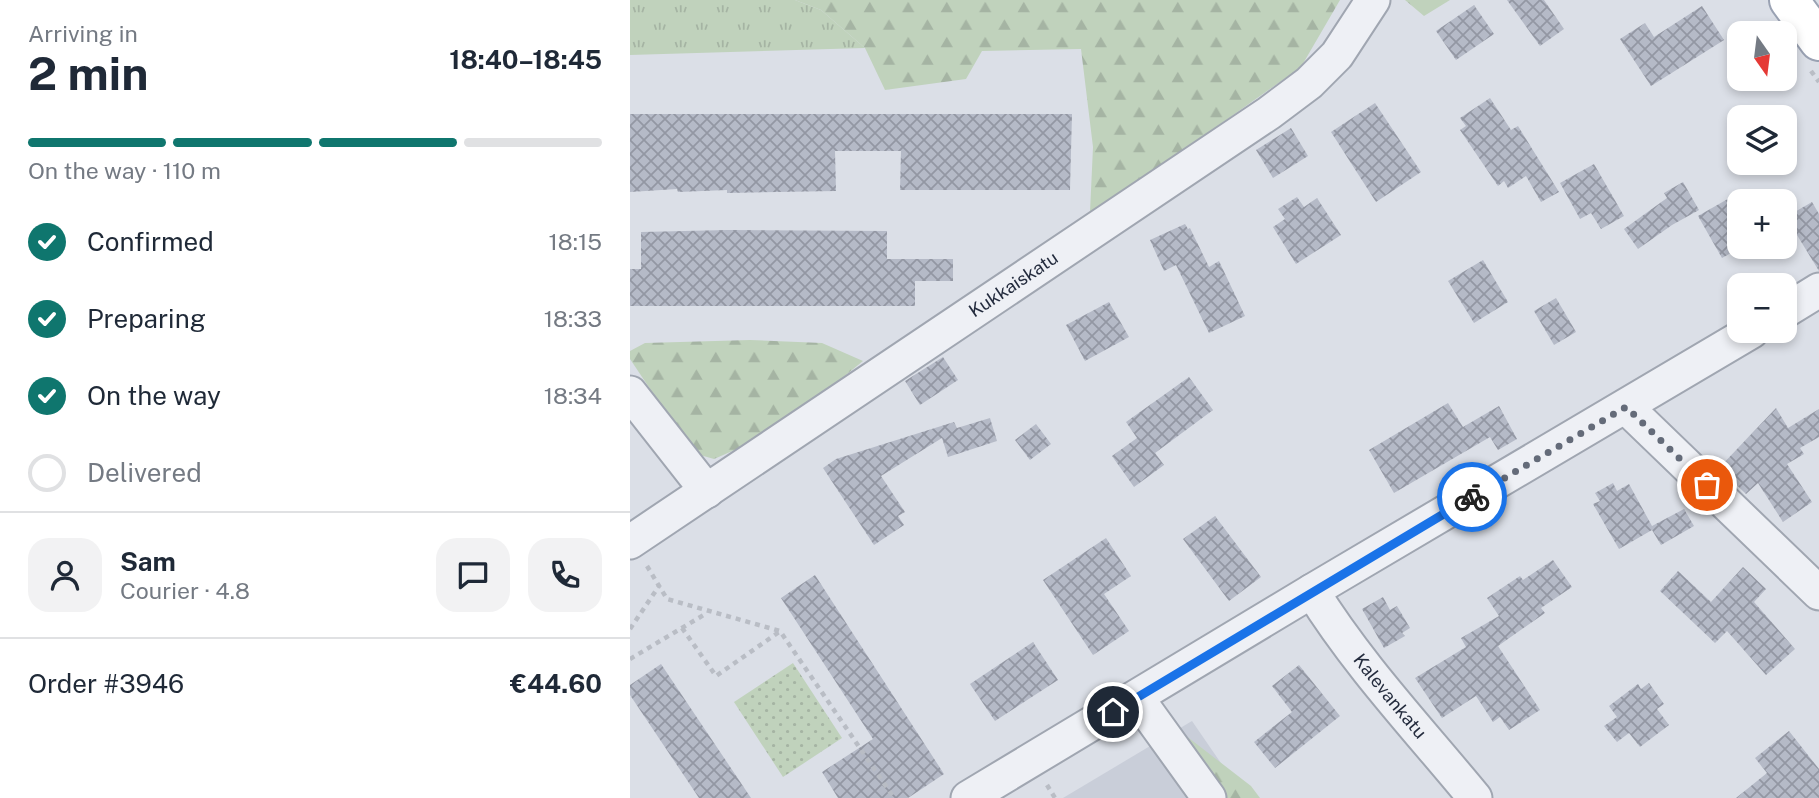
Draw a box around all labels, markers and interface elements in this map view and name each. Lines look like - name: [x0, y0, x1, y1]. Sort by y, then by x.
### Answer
- text: Arriving in: [28, 20, 138, 47]
- north arrow: [1727, 21, 1797, 91]
- map controls: [1727, 21, 1797, 343]
- text: 18:40–18:45: [449, 44, 602, 75]
- text: 2 min: [28, 46, 148, 100]
- button: layers: [1727, 105, 1797, 175]
- text: On the way · 110 m: [28, 157, 221, 184]
- button: +: [1727, 189, 1797, 259]
- icon: check: [28, 223, 66, 261]
- text: Confirmed: [87, 226, 214, 257]
- text: 18:15: [548, 228, 602, 255]
- street label: Kukkaiskatu: [965, 247, 1062, 321]
- button: −: [1727, 273, 1797, 343]
- icon: check: [28, 300, 66, 338]
- text: Preparing: [87, 303, 206, 334]
- text: 18:33: [544, 305, 602, 332]
- icon: check: [28, 377, 66, 415]
- text: On the way: [87, 380, 221, 411]
- text: 18:34: [544, 382, 602, 409]
- pin: [1677, 455, 1737, 515]
- text: Delivered: [87, 457, 202, 488]
- courier: [1437, 462, 1507, 532]
- icon: bag: [1688, 466, 1726, 504]
- icon: bike: [1453, 478, 1491, 516]
- button: person: [28, 538, 102, 612]
- button: chat: [436, 538, 510, 612]
- button: phone: [528, 538, 602, 612]
- text: Sam: [120, 546, 176, 577]
- text: Courier · 4.8: [120, 577, 250, 604]
- street label: Kalevankatu: [1349, 649, 1431, 742]
- text: Order #3946: [28, 668, 184, 699]
- text: €44.60: [510, 668, 602, 699]
- pin: [1083, 682, 1143, 742]
- icon: home: [1094, 693, 1132, 731]

